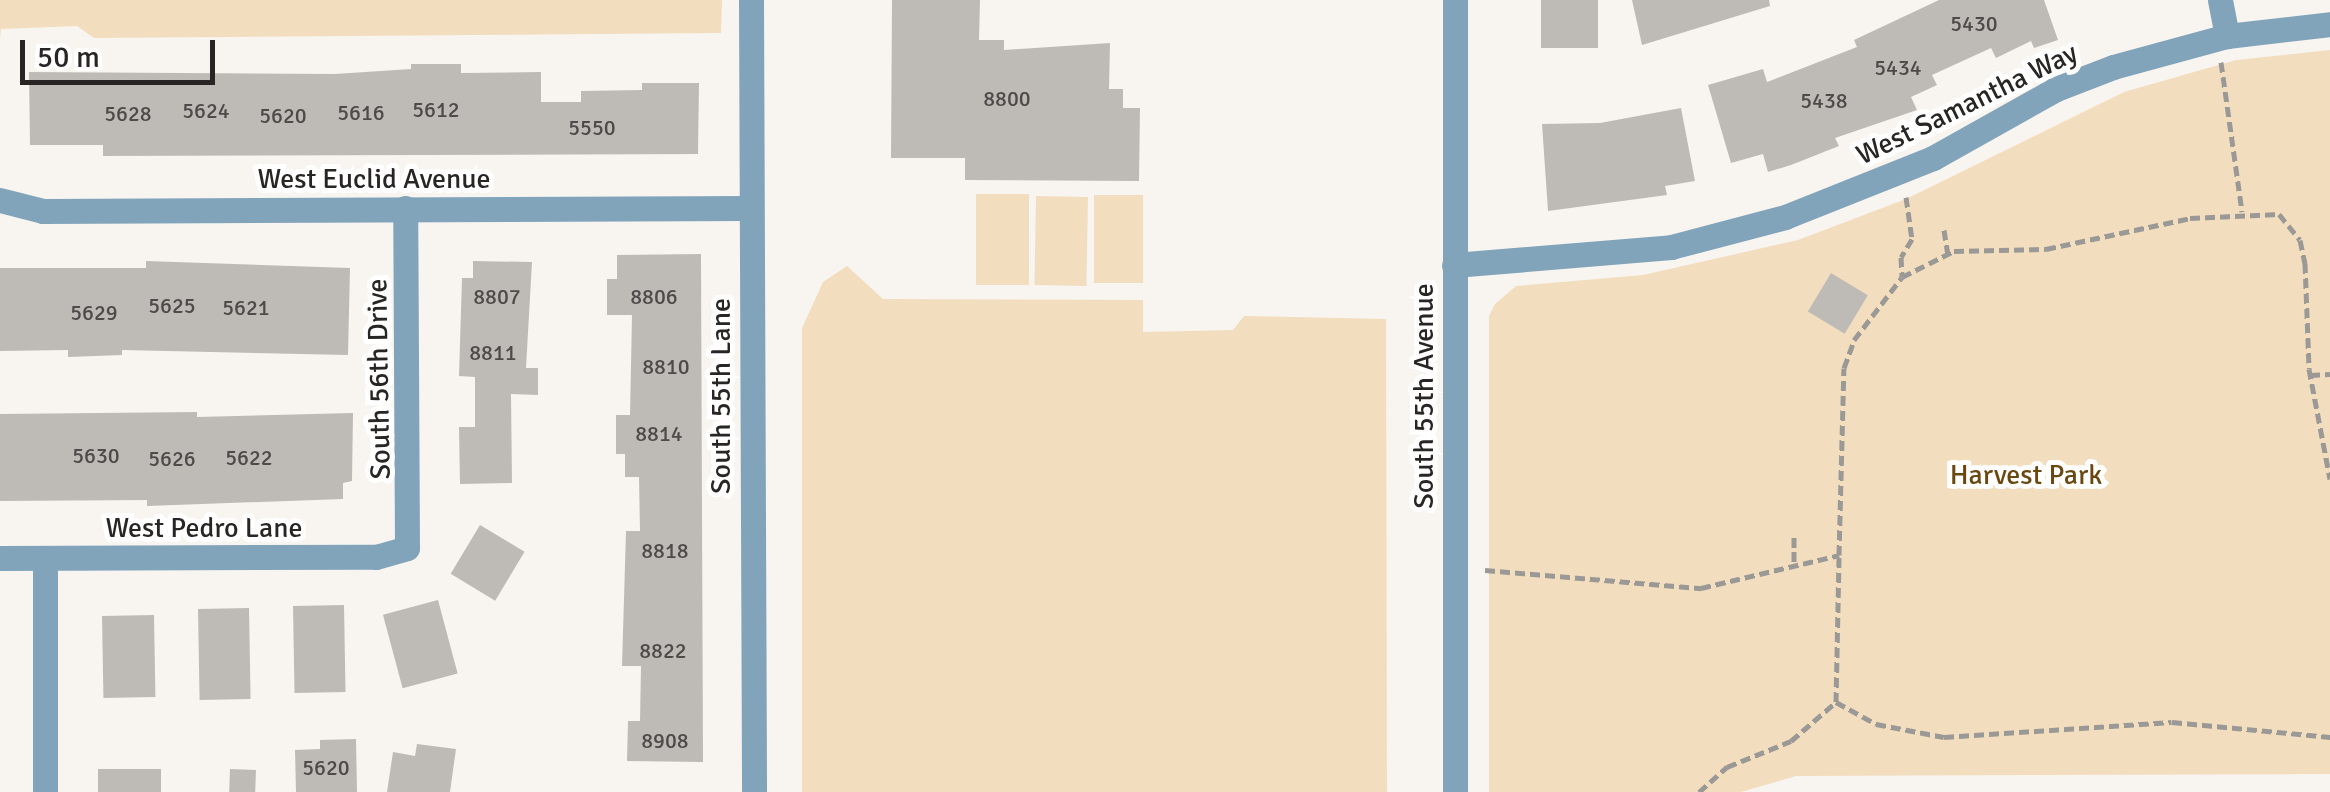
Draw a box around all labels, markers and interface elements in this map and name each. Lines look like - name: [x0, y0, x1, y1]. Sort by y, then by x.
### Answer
- house number: 5430: [1950, 11, 1998, 37]
- scale bar: [25, 20, 220, 82]
- street label: West Samantha Way: [1851, 36, 2083, 172]
- text: 50 m: [37, 39, 100, 76]
- house number: 5434: [1874, 55, 1922, 81]
- house number: 8800: [983, 86, 1031, 112]
- house number: 5438: [1800, 88, 1848, 114]
- house number: 5612: [412, 97, 460, 123]
- house number: 5624: [182, 98, 230, 124]
- house number: 5616: [337, 100, 385, 126]
- house number: 5628: [104, 101, 152, 127]
- house number: 5620: [259, 103, 307, 129]
- house number: 5550: [568, 115, 616, 141]
- street label: West Euclid Avenue: [257, 162, 491, 196]
- street label: South 56th Drive: [360, 278, 398, 480]
- street label: South 55th Avenue: [1407, 283, 1441, 509]
- house number: 8807: [473, 284, 521, 310]
- house number: 8806: [630, 284, 678, 310]
- house number: 5625: [148, 293, 196, 319]
- house number: 5621: [222, 295, 270, 321]
- street label: South 55th Lane: [704, 298, 738, 494]
- house number: 5629: [70, 300, 118, 326]
- house number: 8811: [469, 340, 517, 366]
- house number: 8810: [642, 354, 690, 380]
- house number: 8814: [635, 421, 683, 447]
- house number: 5630: [72, 443, 120, 469]
- house number: 5622: [225, 445, 273, 471]
- house number: 5626: [148, 446, 196, 472]
- park label: Harvest Park: [1950, 458, 2102, 492]
- street label: West Pedro Lane: [105, 511, 303, 545]
- house number: 8818: [641, 538, 689, 564]
- house number: 8822: [639, 638, 687, 664]
- house number: 8908: [641, 728, 689, 754]
- house number: 5620: [302, 755, 350, 781]

